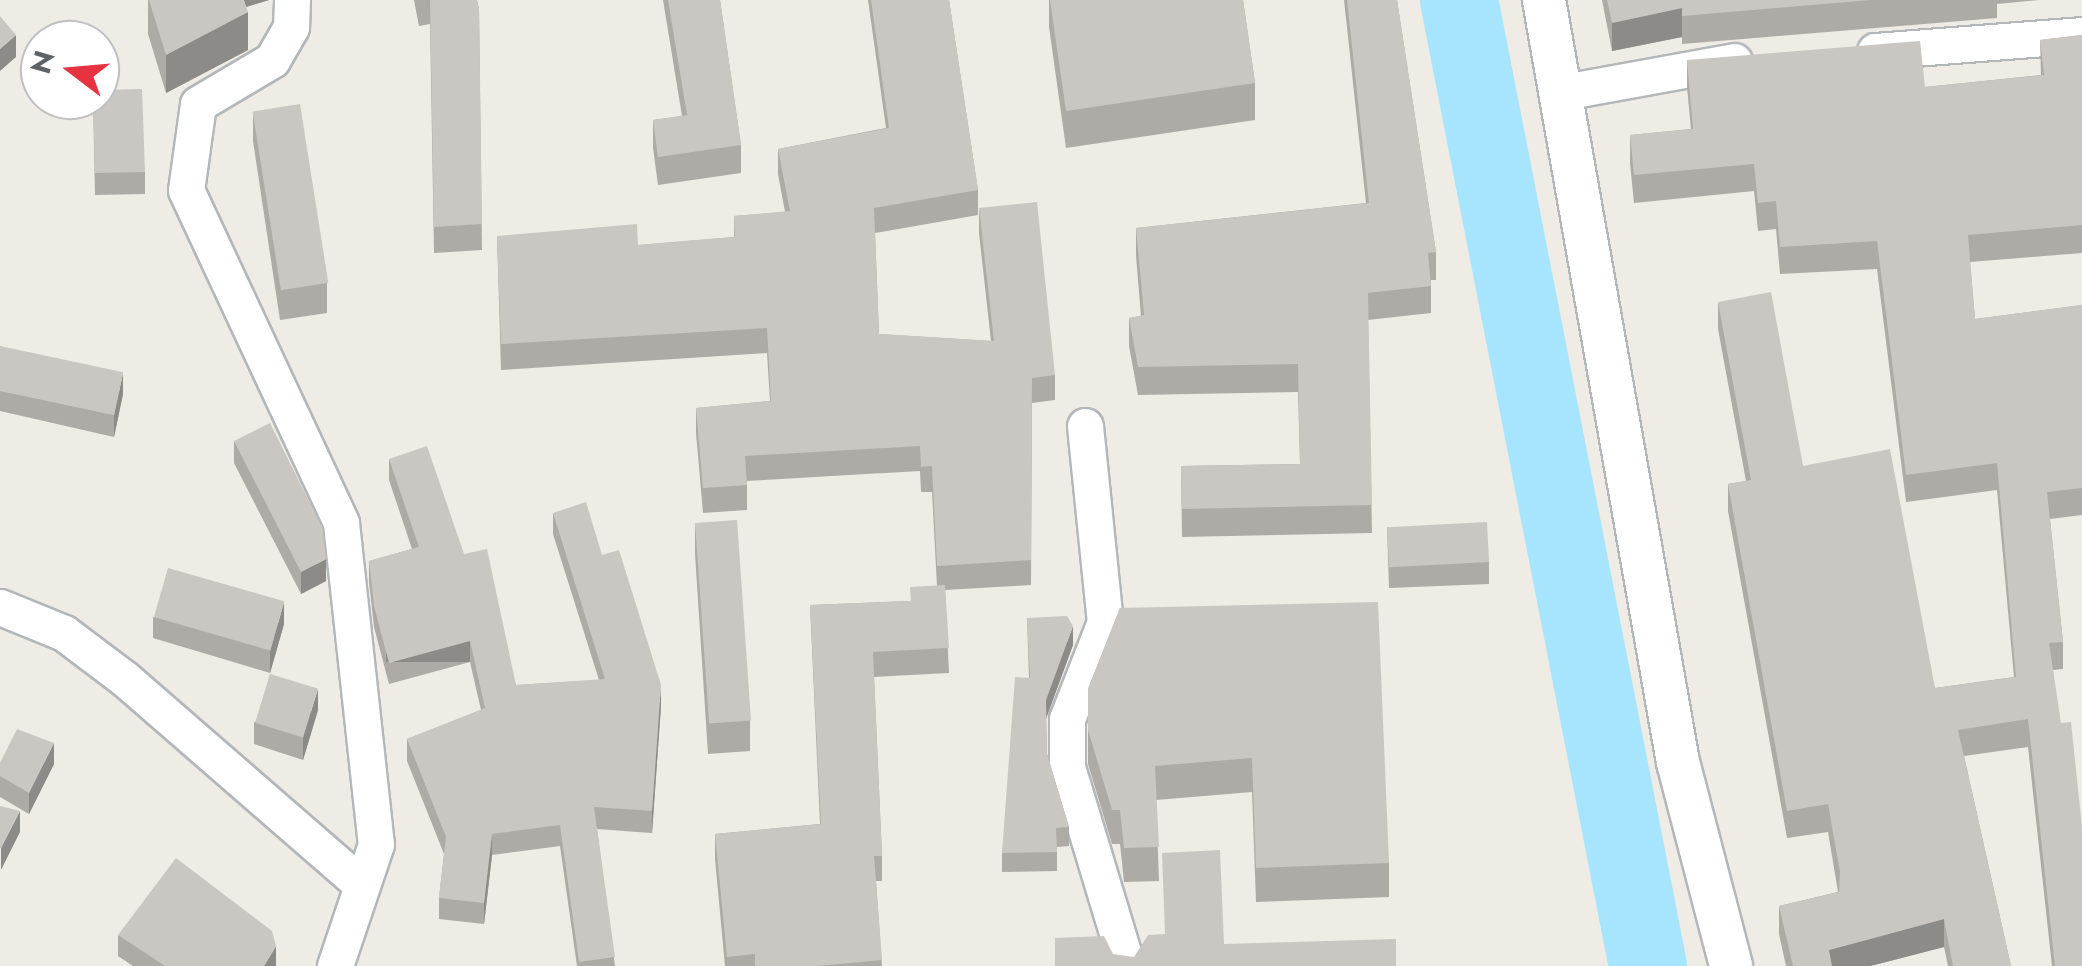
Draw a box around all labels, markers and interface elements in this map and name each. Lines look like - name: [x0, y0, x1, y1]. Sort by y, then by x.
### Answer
- north arrow: [20, 20, 120, 120]
- text: N: [20, 46, 65, 78]

